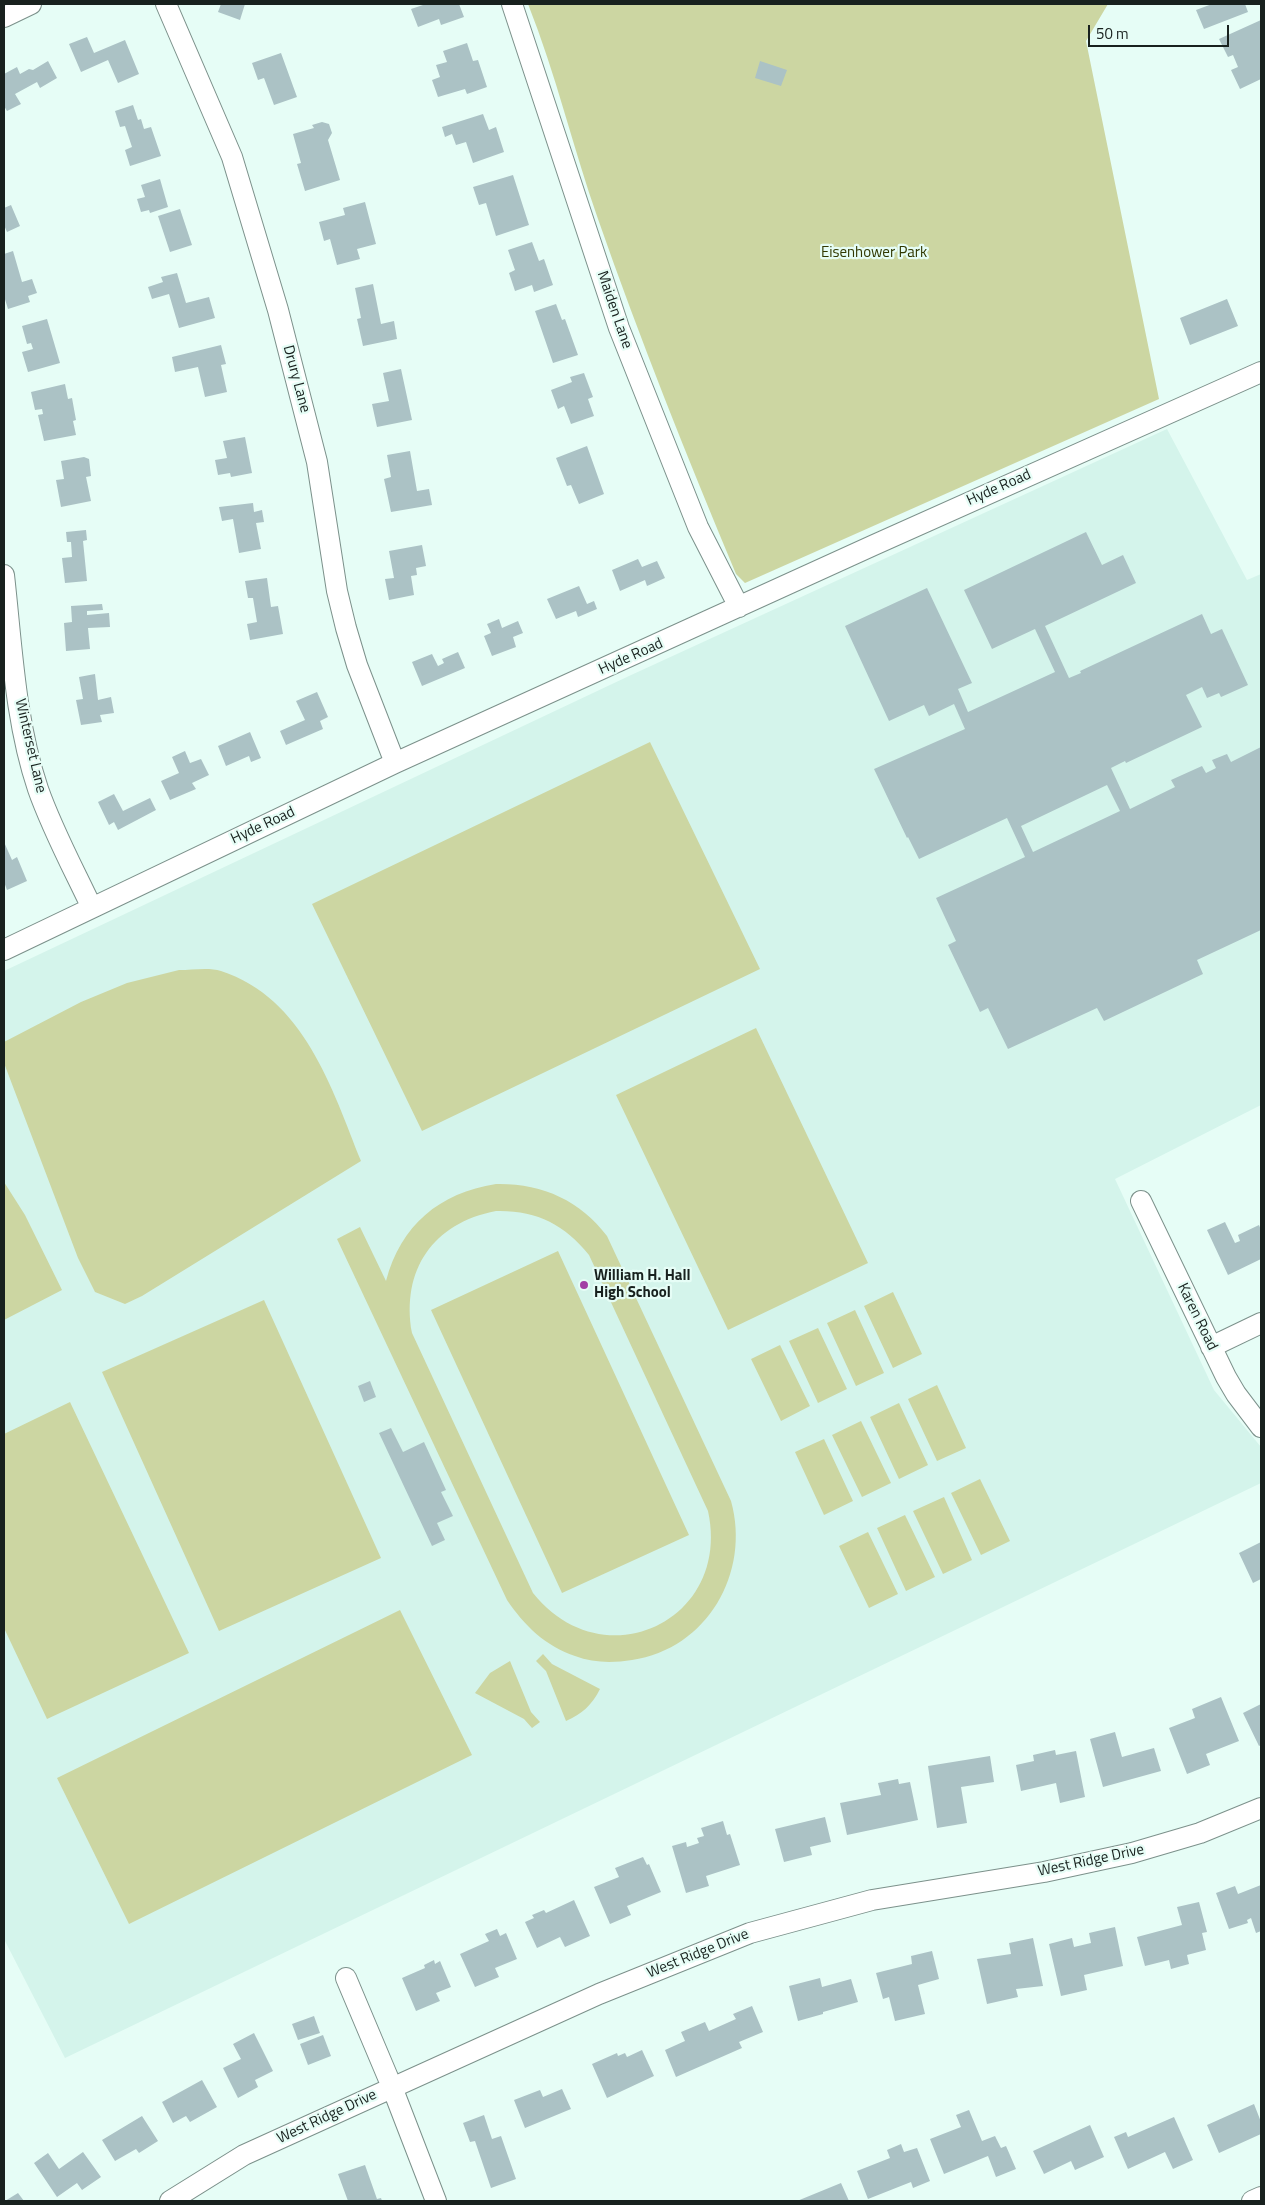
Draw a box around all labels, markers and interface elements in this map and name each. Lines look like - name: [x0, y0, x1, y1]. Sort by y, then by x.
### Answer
- scale bar: [1090, 15, 1231, 47]
- text: 50 m: [1096, 22, 1129, 45]
- park label: Eisenhower Park: [821, 244, 927, 262]
- street label: Maiden Lane: [592, 269, 636, 351]
- street label: Drury Lane: [278, 343, 314, 415]
- street label: Hyde Road: [964, 466, 1034, 510]
- street label: Hyde Road: [596, 635, 666, 679]
- street label: Winterset Lane: [10, 697, 50, 795]
- street label: Hyde Road: [228, 803, 298, 849]
- place label: William H. Hall High School: [594, 1267, 691, 1302]
- marker: William H. Hall High School: [578, 1279, 590, 1291]
- street label: Karen Road: [1173, 1280, 1221, 1354]
- street label: West Ridge Drive: [1036, 1841, 1146, 1881]
- street label: West Ridge Drive: [645, 1925, 751, 1983]
- street label: West Ridge Drive: [274, 2086, 380, 2148]

